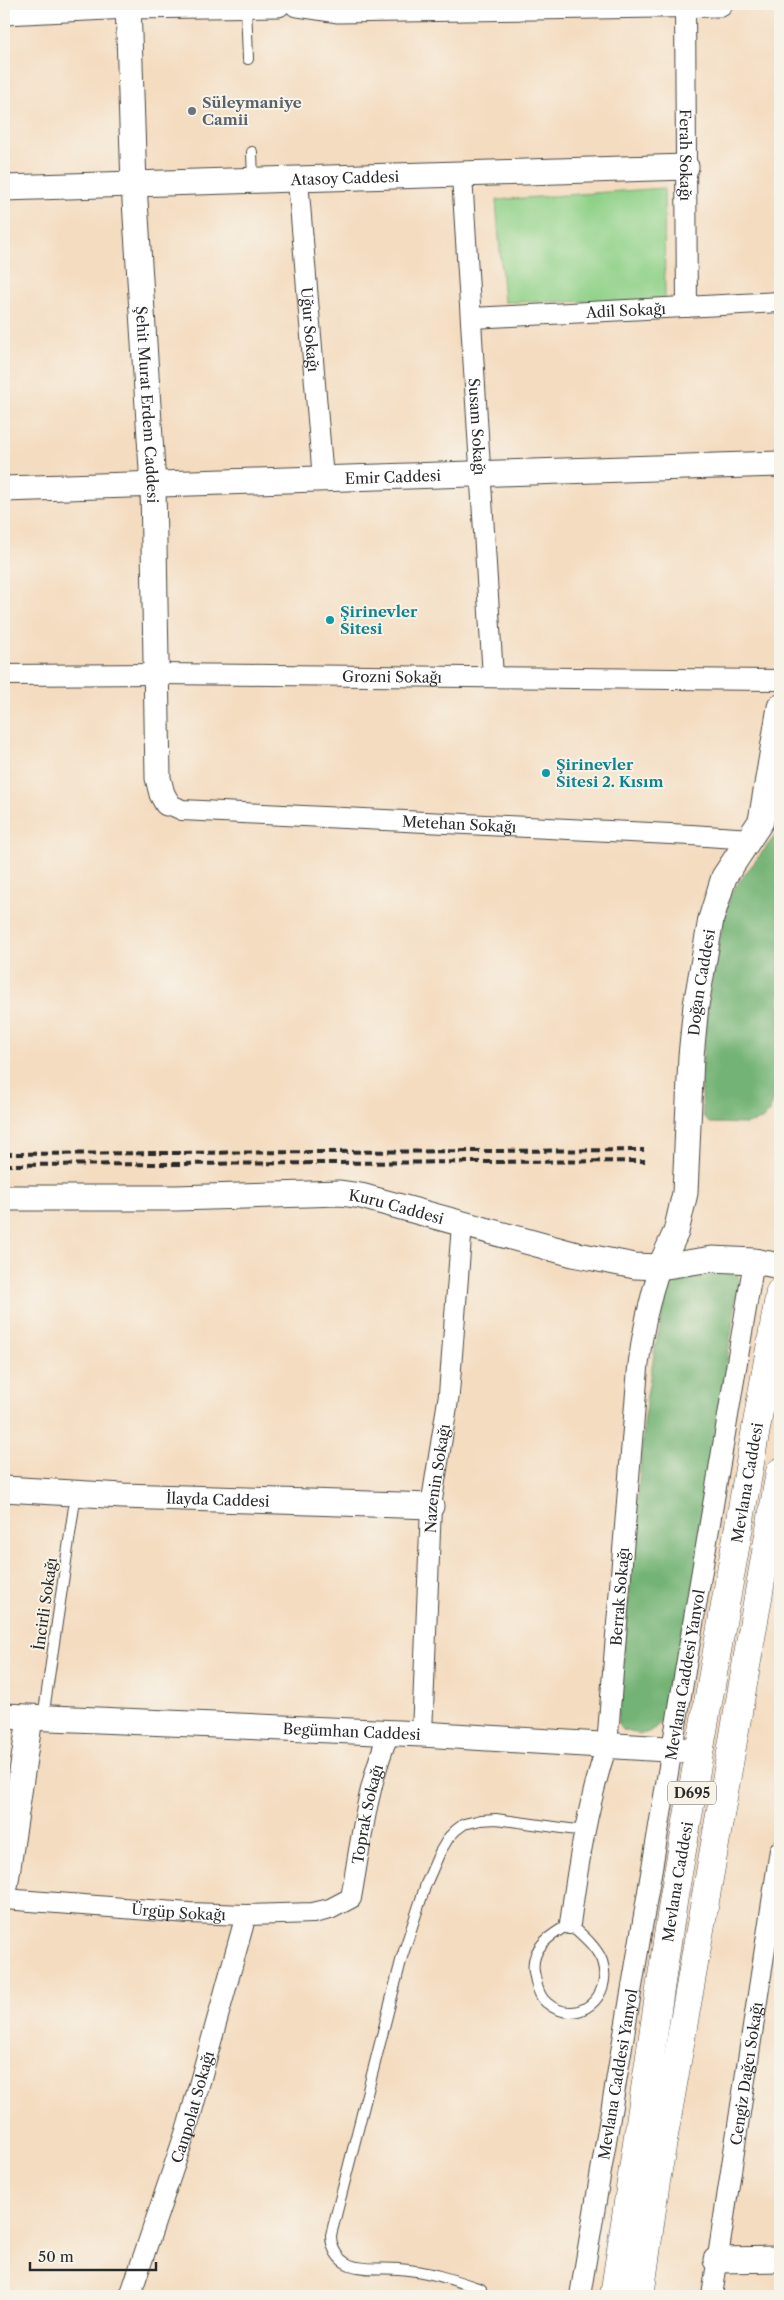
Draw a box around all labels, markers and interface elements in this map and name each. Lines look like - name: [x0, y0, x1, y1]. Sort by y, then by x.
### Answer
- place label: Süleymaniye Camii: [202, 93, 302, 129]
- marker: Süleymaniye Camii: [186, 105, 198, 117]
- street label: Ferah Sokağı: [676, 109, 696, 201]
- street label: Atasoy Caddesi: [289, 166, 400, 189]
- street label: Uğur Sokağı: [297, 286, 324, 373]
- street label: Adil Sokağı: [584, 298, 667, 322]
- street label: Şehit Murat Erdem Caddesi: [132, 305, 163, 504]
- street label: Susam Sokağı: [465, 377, 490, 476]
- street label: Emir Caddesi: [344, 465, 442, 488]
- place label: Şirinevler Sitesi: [340, 602, 418, 638]
- marker: Şirinevler Sitesi: [324, 614, 336, 626]
- street label: Grozni Sokağı: [342, 666, 442, 686]
- place label: Şirinevler Sitesi 2. Kısım: [556, 755, 663, 791]
- marker: Şirinevler Sitesi 2. Kısım: [540, 767, 552, 779]
- street label: Metehan Sokağı: [401, 811, 517, 836]
- street label: Doğan Caddesi: [684, 927, 719, 1037]
- street label: Kuru Caddesi: [348, 1185, 446, 1228]
- street label: Mevlana Caddesi: [727, 1421, 766, 1544]
- street label: Nazenin Sokağı: [420, 1422, 454, 1534]
- street label: İlayda Caddesi: [166, 1488, 270, 1510]
- street label: Berrak Sokağı: [606, 1546, 633, 1646]
- street label: İncirli Sokağı: [29, 1556, 61, 1652]
- street label: Mevlana Caddesi Yanyol: [661, 1587, 708, 1762]
- street label: Begümhan Caddesi: [282, 1719, 421, 1743]
- street label: Toprak Sokağı: [347, 1762, 387, 1866]
- road number: D695: [668, 1782, 716, 1805]
- street label: Mevlana Caddesi: [658, 1820, 696, 1943]
- street label: Ürgüp Sokağı: [131, 1899, 226, 1924]
- street label: Mevlana Caddesi Yanyol: [594, 1987, 641, 2161]
- street label: Cengiz Dağcı Sokağı: [726, 2000, 766, 2147]
- street label: Canpolat Sokağı: [166, 2048, 218, 2165]
- scale bar: [30, 2240, 156, 2272]
- text: 50 m: [38, 2247, 74, 2266]

